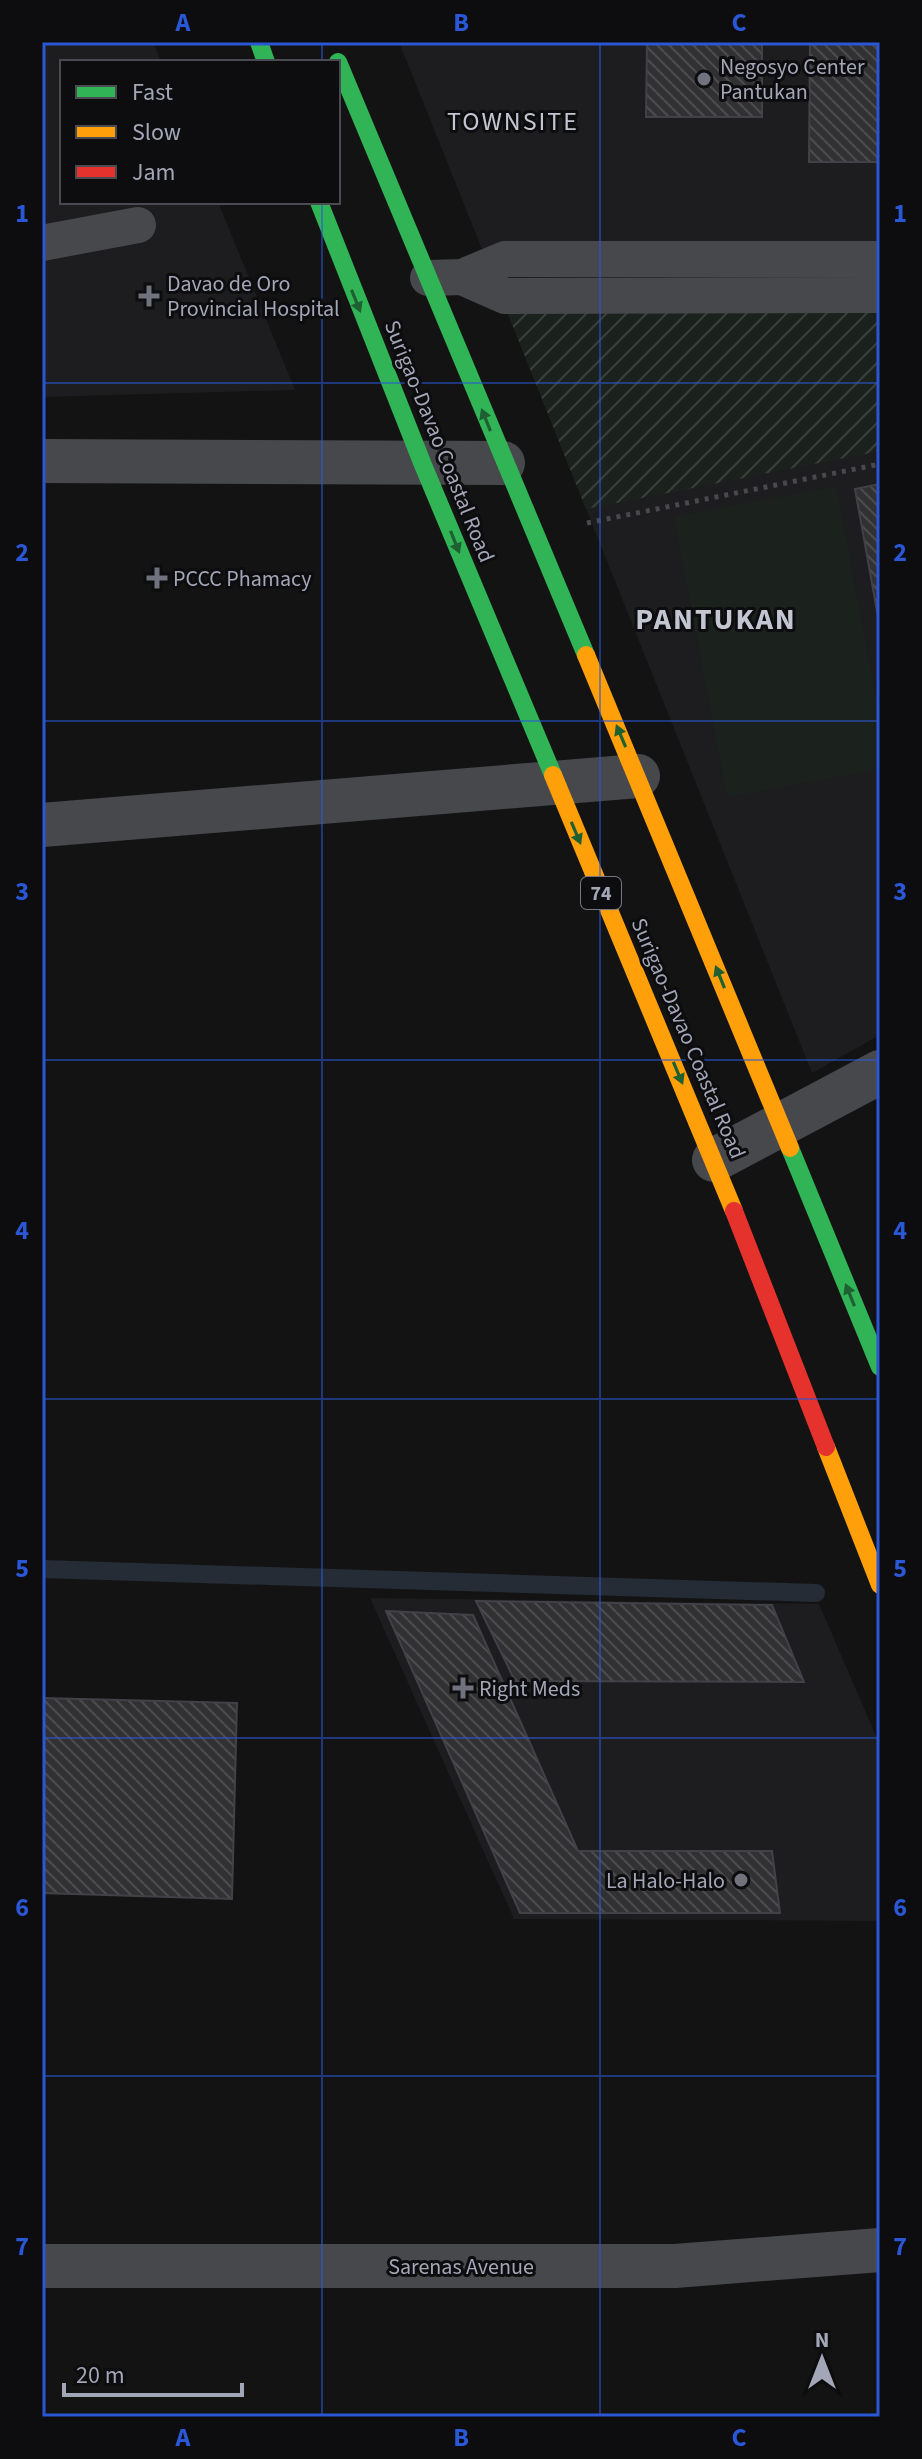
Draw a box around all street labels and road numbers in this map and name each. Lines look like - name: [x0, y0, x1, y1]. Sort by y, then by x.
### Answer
- street label: Surigao-Davao Coastal Road: [376, 315, 502, 567]
- road number: 74: [581, 877, 621, 909]
- street label: Surigao-Davao Coastal Road: [623, 913, 753, 1164]
- street label: Sarenas Avenue: [388, 2251, 534, 2283]

